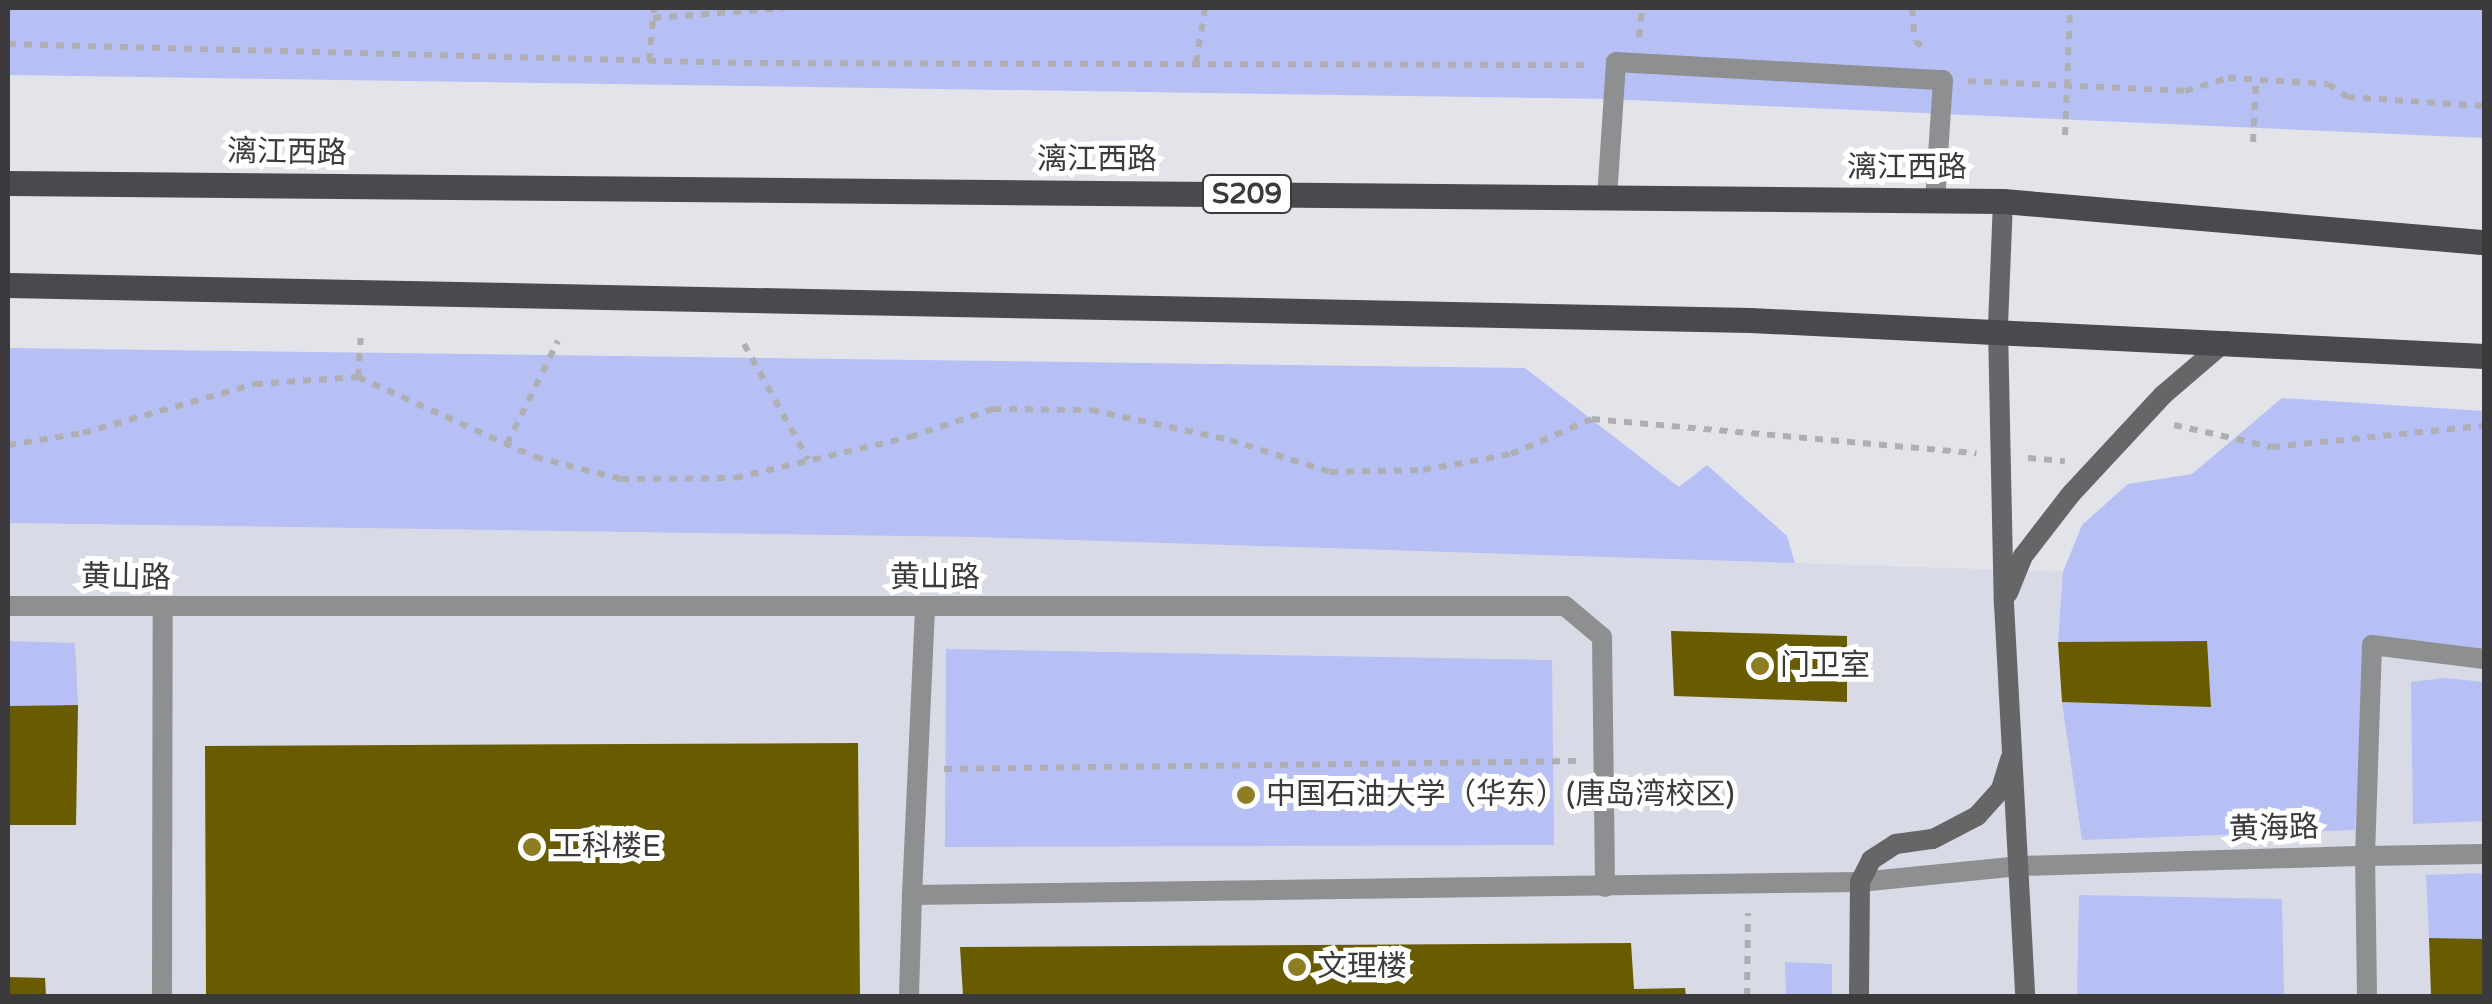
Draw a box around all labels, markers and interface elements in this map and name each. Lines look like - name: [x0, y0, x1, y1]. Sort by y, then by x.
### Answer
- street label: 漓江西路: [227, 134, 347, 172]
- street label: 漓江西路: [1037, 142, 1157, 178]
- street label: 漓江西路: [1847, 150, 1967, 186]
- road number: S209: [1202, 171, 1292, 217]
- street label: 黄山路: [81, 559, 171, 597]
- street label: 黄山路: [890, 560, 980, 596]
- place label: 门卫室: [1780, 648, 1870, 684]
- marker: 门卫室: [1749, 655, 1771, 677]
- place label: 中国石油大学（华东）(唐岛湾校区): [1266, 777, 1735, 813]
- marker: 中国石油大学（华东）(唐岛湾校区): [1235, 784, 1257, 806]
- street label: 黄海路: [2228, 809, 2320, 849]
- place label: 工科楼E: [552, 829, 661, 865]
- marker: 工科楼E: [521, 836, 543, 858]
- place label: 文理楼: [1317, 949, 1407, 985]
- marker: 文理楼: [1286, 956, 1308, 978]

